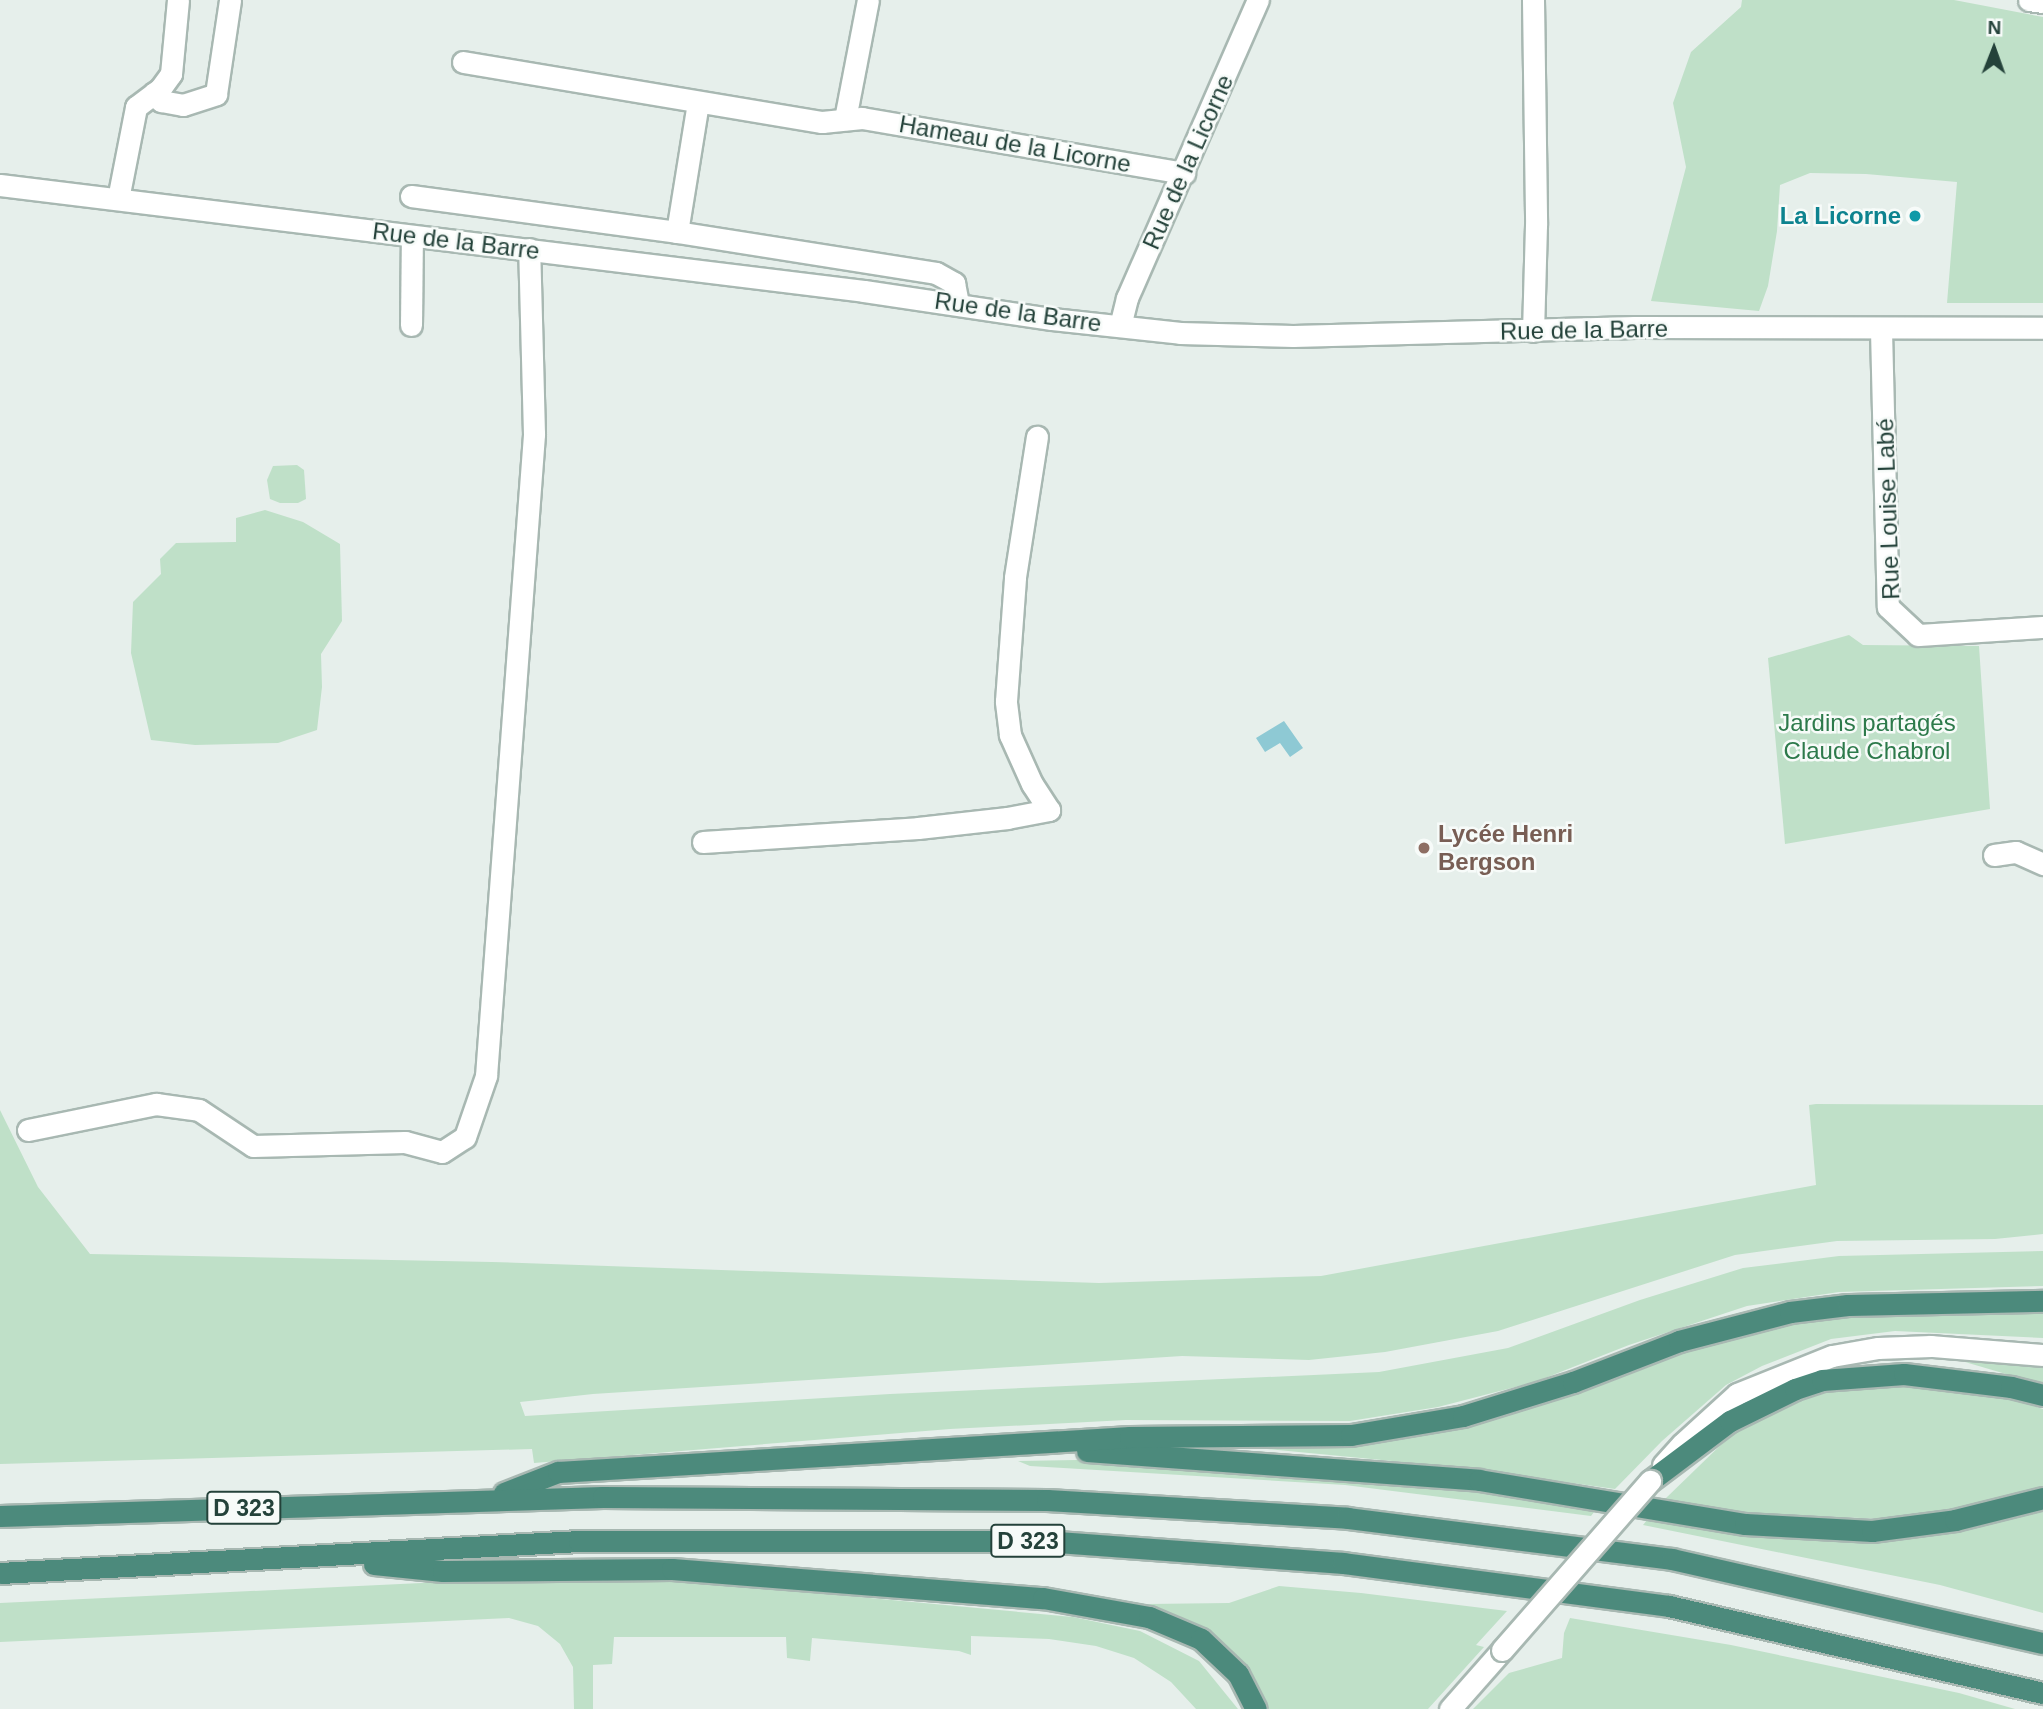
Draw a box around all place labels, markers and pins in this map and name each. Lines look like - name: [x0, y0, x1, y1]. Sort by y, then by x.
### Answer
- place label: La Licorne: [1780, 202, 1901, 230]
- marker: La Licorne: [1907, 208, 1923, 224]
- place label: Lycée Henri Bergson: [1438, 820, 1573, 876]
- marker: Lycée Henri Bergson: [1416, 840, 1432, 856]

